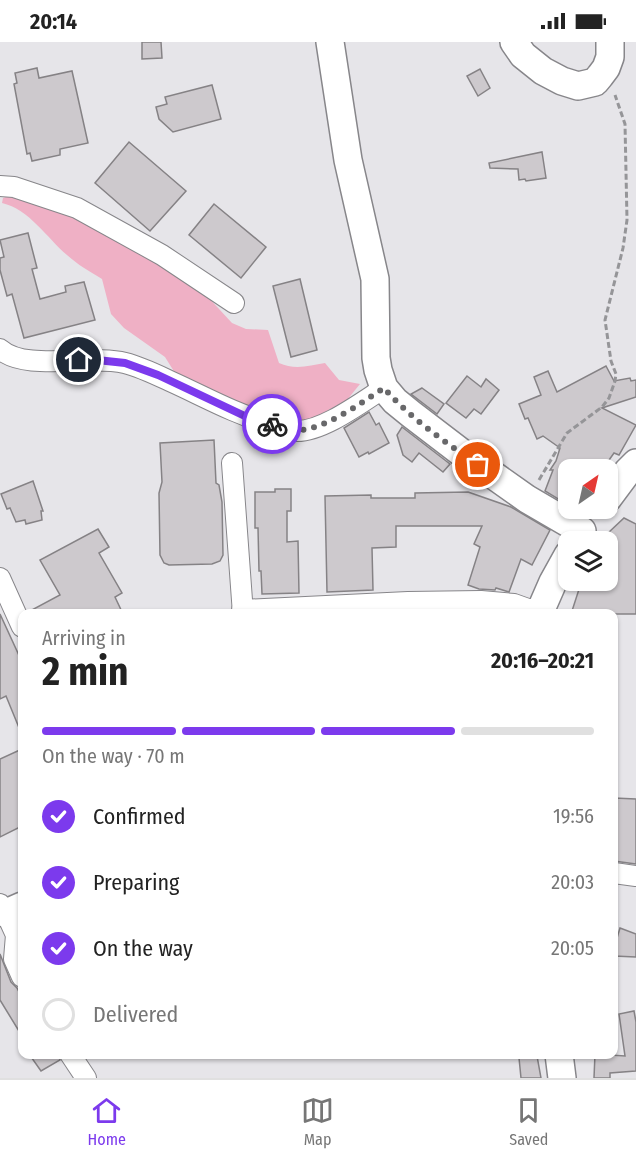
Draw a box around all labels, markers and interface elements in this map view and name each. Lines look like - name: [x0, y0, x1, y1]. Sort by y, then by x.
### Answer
- text: 20:14: [30, 8, 77, 35]
- pin: [53, 334, 104, 385]
- icon: home: [62, 343, 95, 376]
- courier: [242, 394, 302, 454]
- icon: bike: [256, 408, 289, 441]
- pin: [452, 439, 503, 490]
- icon: bag: [461, 448, 494, 481]
- north arrow: [558, 459, 618, 519]
- map controls: [558, 459, 618, 591]
- button: layers: [558, 531, 618, 591]
- text: Arriving in: [42, 626, 126, 650]
- text: 20:16–20:21: [491, 647, 594, 674]
- text: 2 min: [42, 649, 128, 695]
- text: On the way · 70 m: [42, 744, 185, 768]
- icon: check: [42, 800, 75, 833]
- text: Confirmed: [93, 803, 186, 830]
- text: 19:56: [553, 804, 594, 828]
- icon: check: [42, 866, 75, 899]
- text: Preparing: [93, 869, 179, 896]
- text: 20:03: [551, 870, 594, 894]
- icon: check: [42, 932, 75, 965]
- text: On the way: [93, 935, 193, 962]
- text: 20:05: [551, 936, 594, 960]
- text: Delivered: [93, 1001, 178, 1028]
- tab: Home: [88, 1094, 126, 1149]
- tab: Map: [301, 1094, 334, 1149]
- tab: Saved: [509, 1094, 548, 1149]

